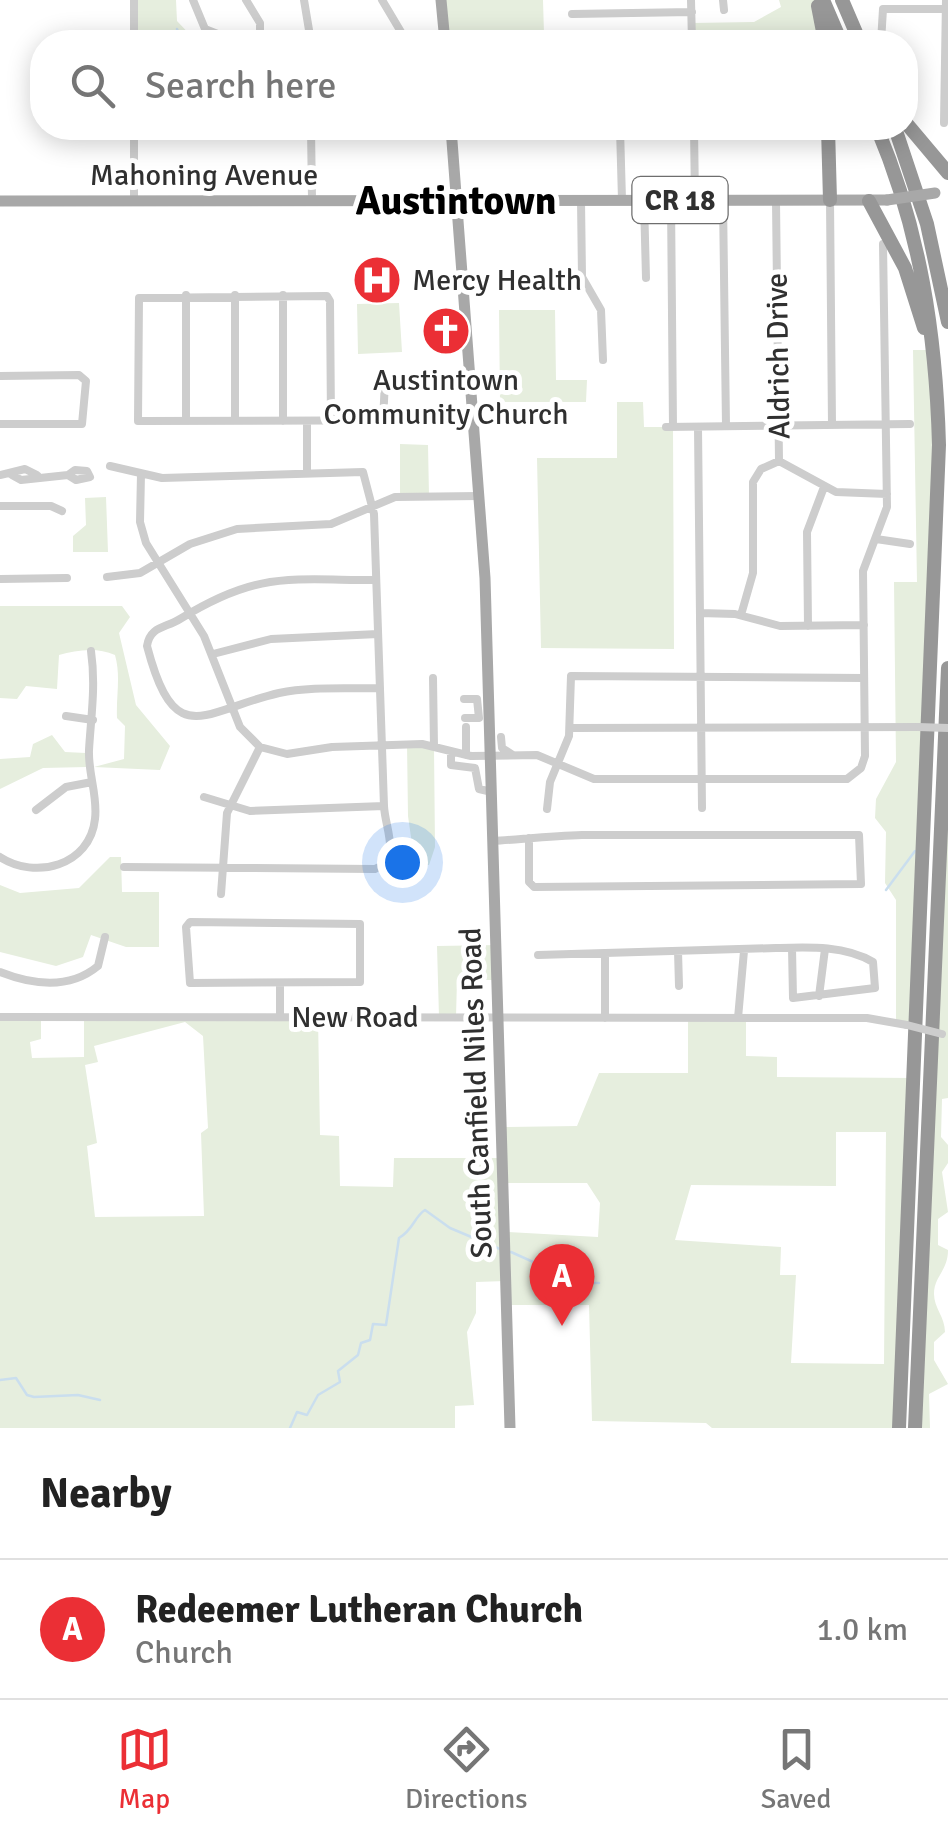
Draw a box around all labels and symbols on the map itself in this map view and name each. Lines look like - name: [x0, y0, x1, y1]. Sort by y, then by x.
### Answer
- street label: Mahoning Avenue: [90, 157, 318, 194]
- district label: Austintown: [355, 176, 557, 226]
- road number: CR 18: [632, 177, 728, 223]
- hospital icon: Mercy Health: [351, 254, 403, 306]
- place label: Mercy Health: [412, 262, 582, 299]
- street label: Aldrich Drive: [759, 272, 798, 440]
- church icon: Austintown Community Church: [420, 305, 472, 357]
- place label: Austintown Community Church: [323, 362, 569, 433]
- your location: [377, 837, 428, 888]
- street label: South Canfield Niles Road: [452, 927, 501, 1259]
- street label: New Road: [291, 999, 419, 1036]
- pin: A: [530, 1244, 594, 1326]

